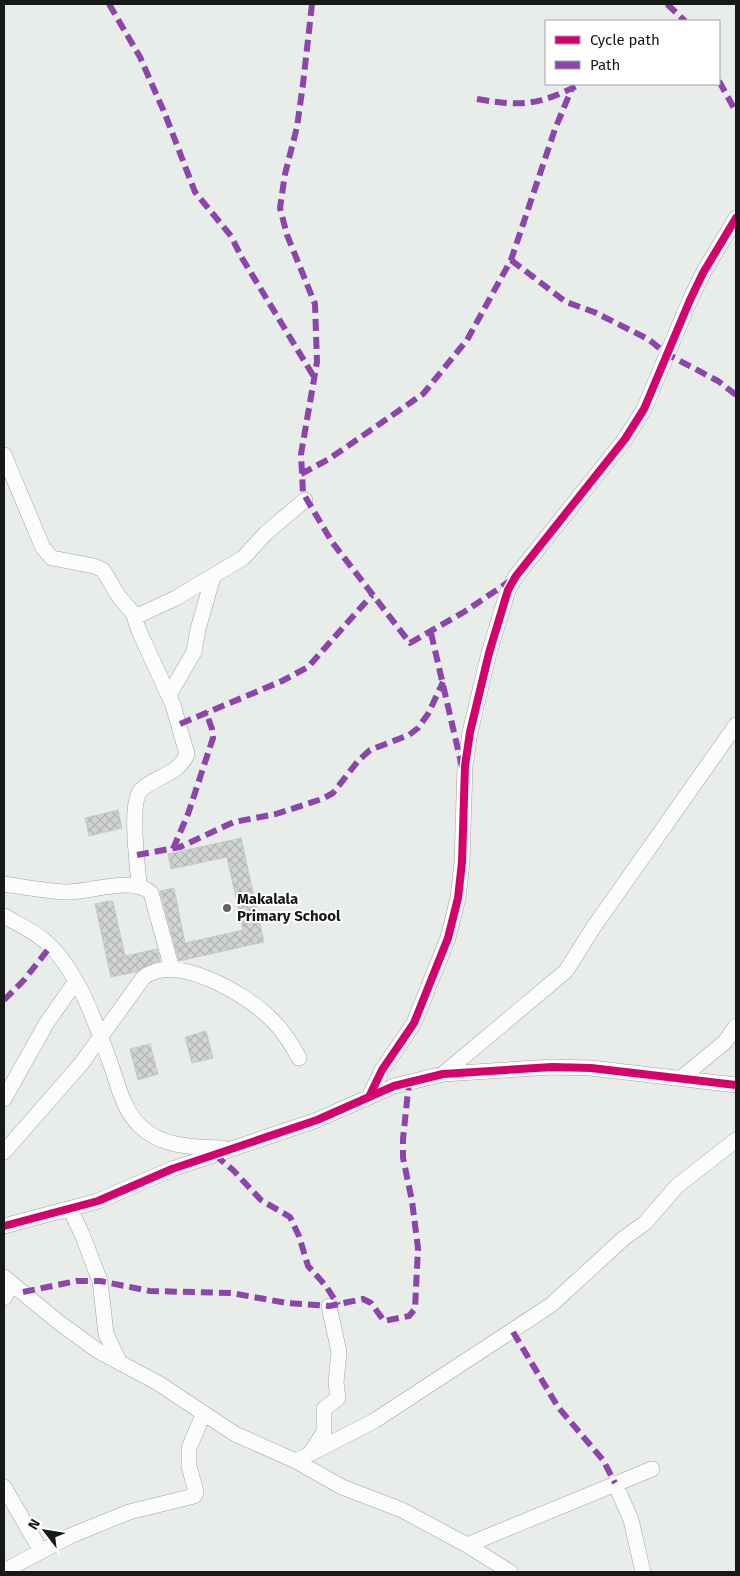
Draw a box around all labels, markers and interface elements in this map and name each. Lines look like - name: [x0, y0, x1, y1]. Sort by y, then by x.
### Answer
- legend: [545, 20, 720, 85]
- text: Cycle path: [590, 31, 660, 49]
- text: Path: [590, 56, 620, 74]
- place label: Makalala Primary School: [237, 890, 341, 925]
- marker: Makalala Primary School: [221, 902, 233, 914]
- north arrow: [20, 1506, 70, 1556]
- text: N: [25, 1516, 44, 1533]

